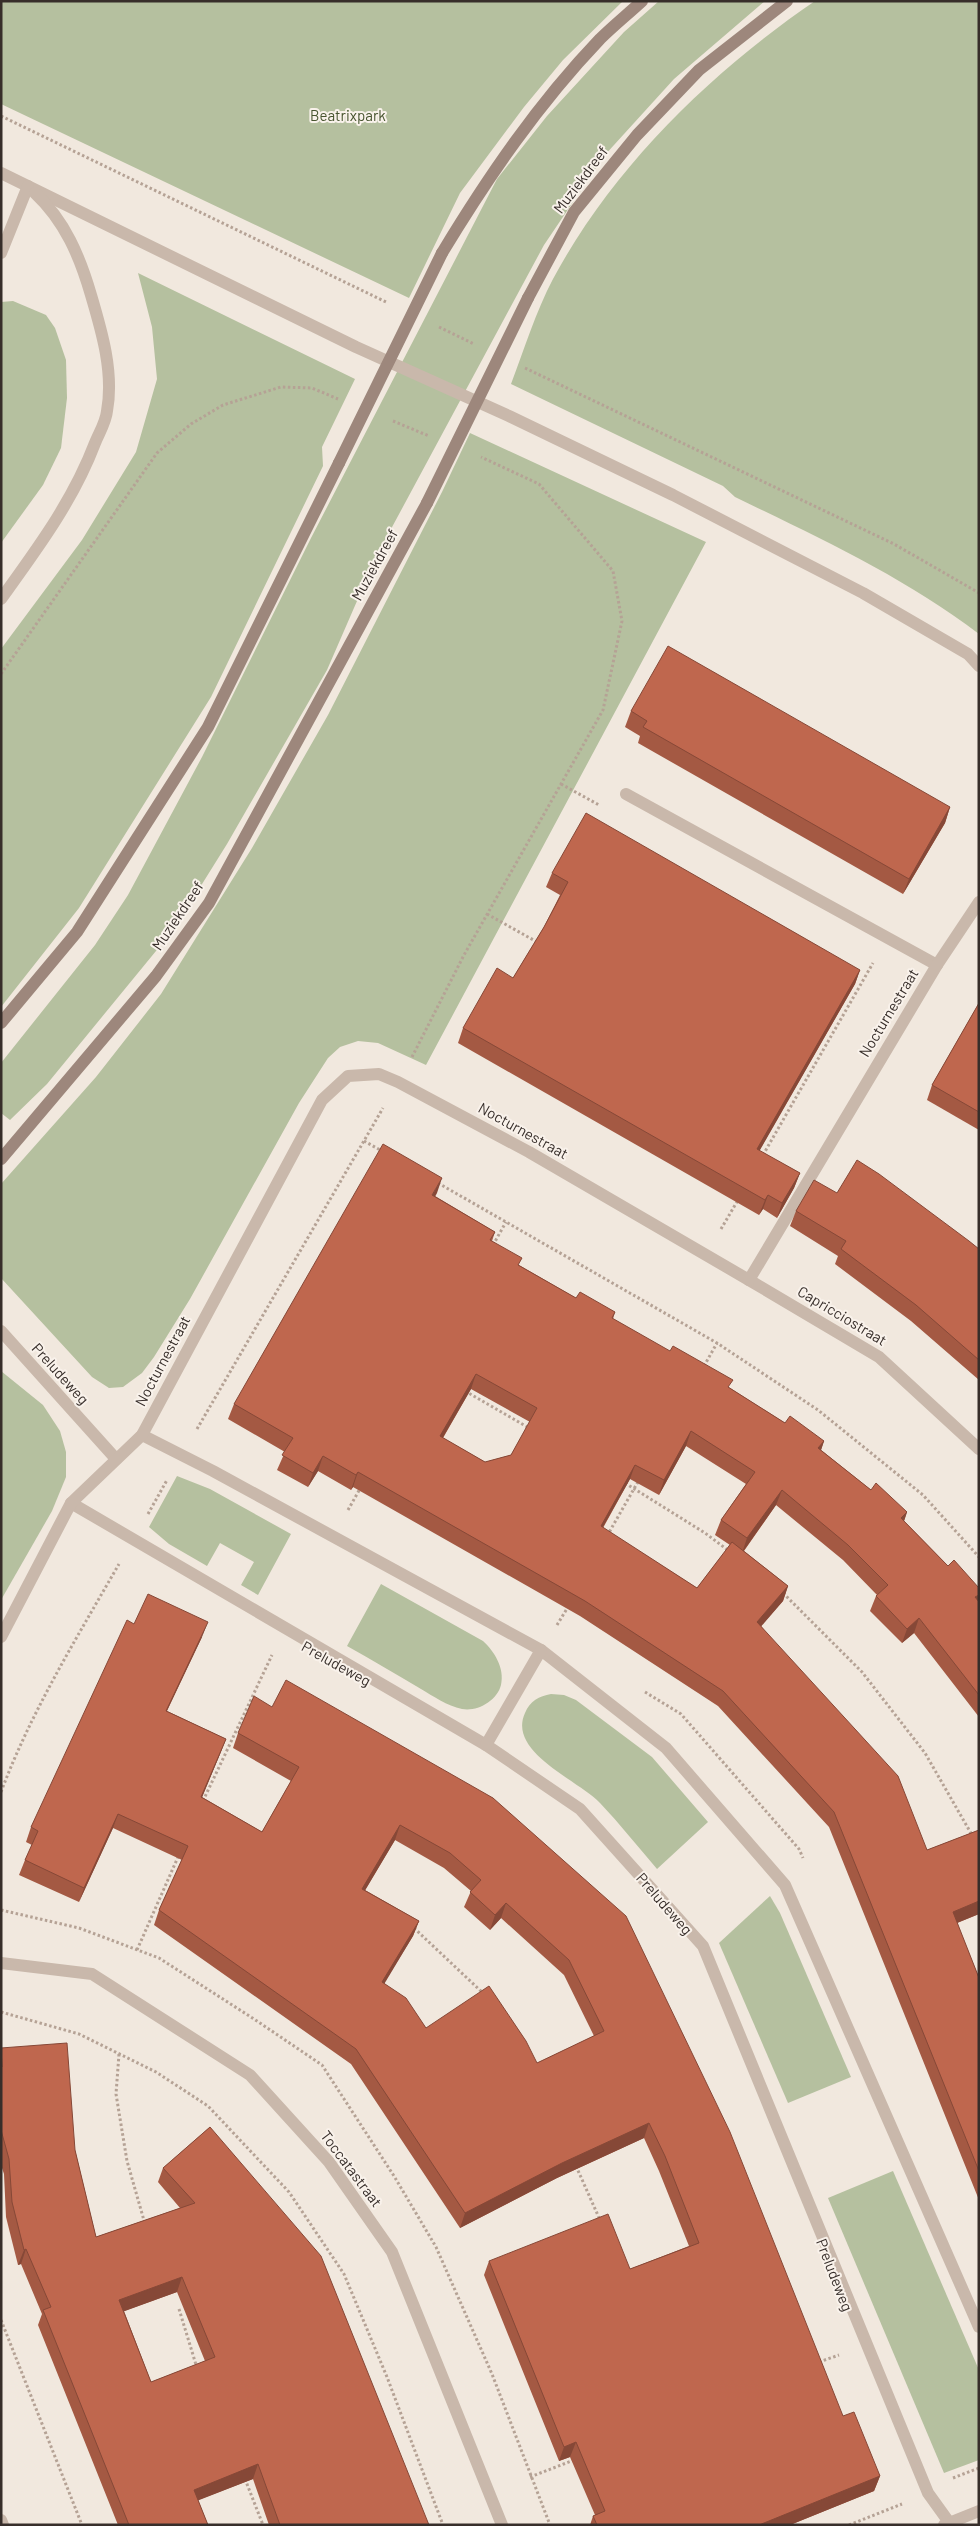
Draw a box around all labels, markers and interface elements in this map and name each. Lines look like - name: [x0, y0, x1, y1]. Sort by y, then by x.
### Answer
- park label: Beatrixpark: [310, 106, 386, 124]
- street label: Muziekdreef: [549, 142, 611, 216]
- street label: Muziekdreef: [347, 525, 401, 604]
- street label: Muziekdreef: [148, 878, 207, 953]
- street label: Nocturnestraat: [855, 965, 922, 1060]
- street label: Nocturnestraat: [475, 1098, 571, 1162]
- street label: Capricciostraat: [795, 1282, 890, 1349]
- street label: Nocturnestraat: [131, 1312, 193, 1409]
- street label: Preludeweg: [29, 1339, 93, 1408]
- street label: Preludeweg: [299, 1637, 374, 1689]
- street label: Preludeweg: [633, 1869, 697, 1938]
- street label: Toccatastraat: [317, 2127, 386, 2210]
- street label: Preludeweg: [813, 2236, 857, 2313]

